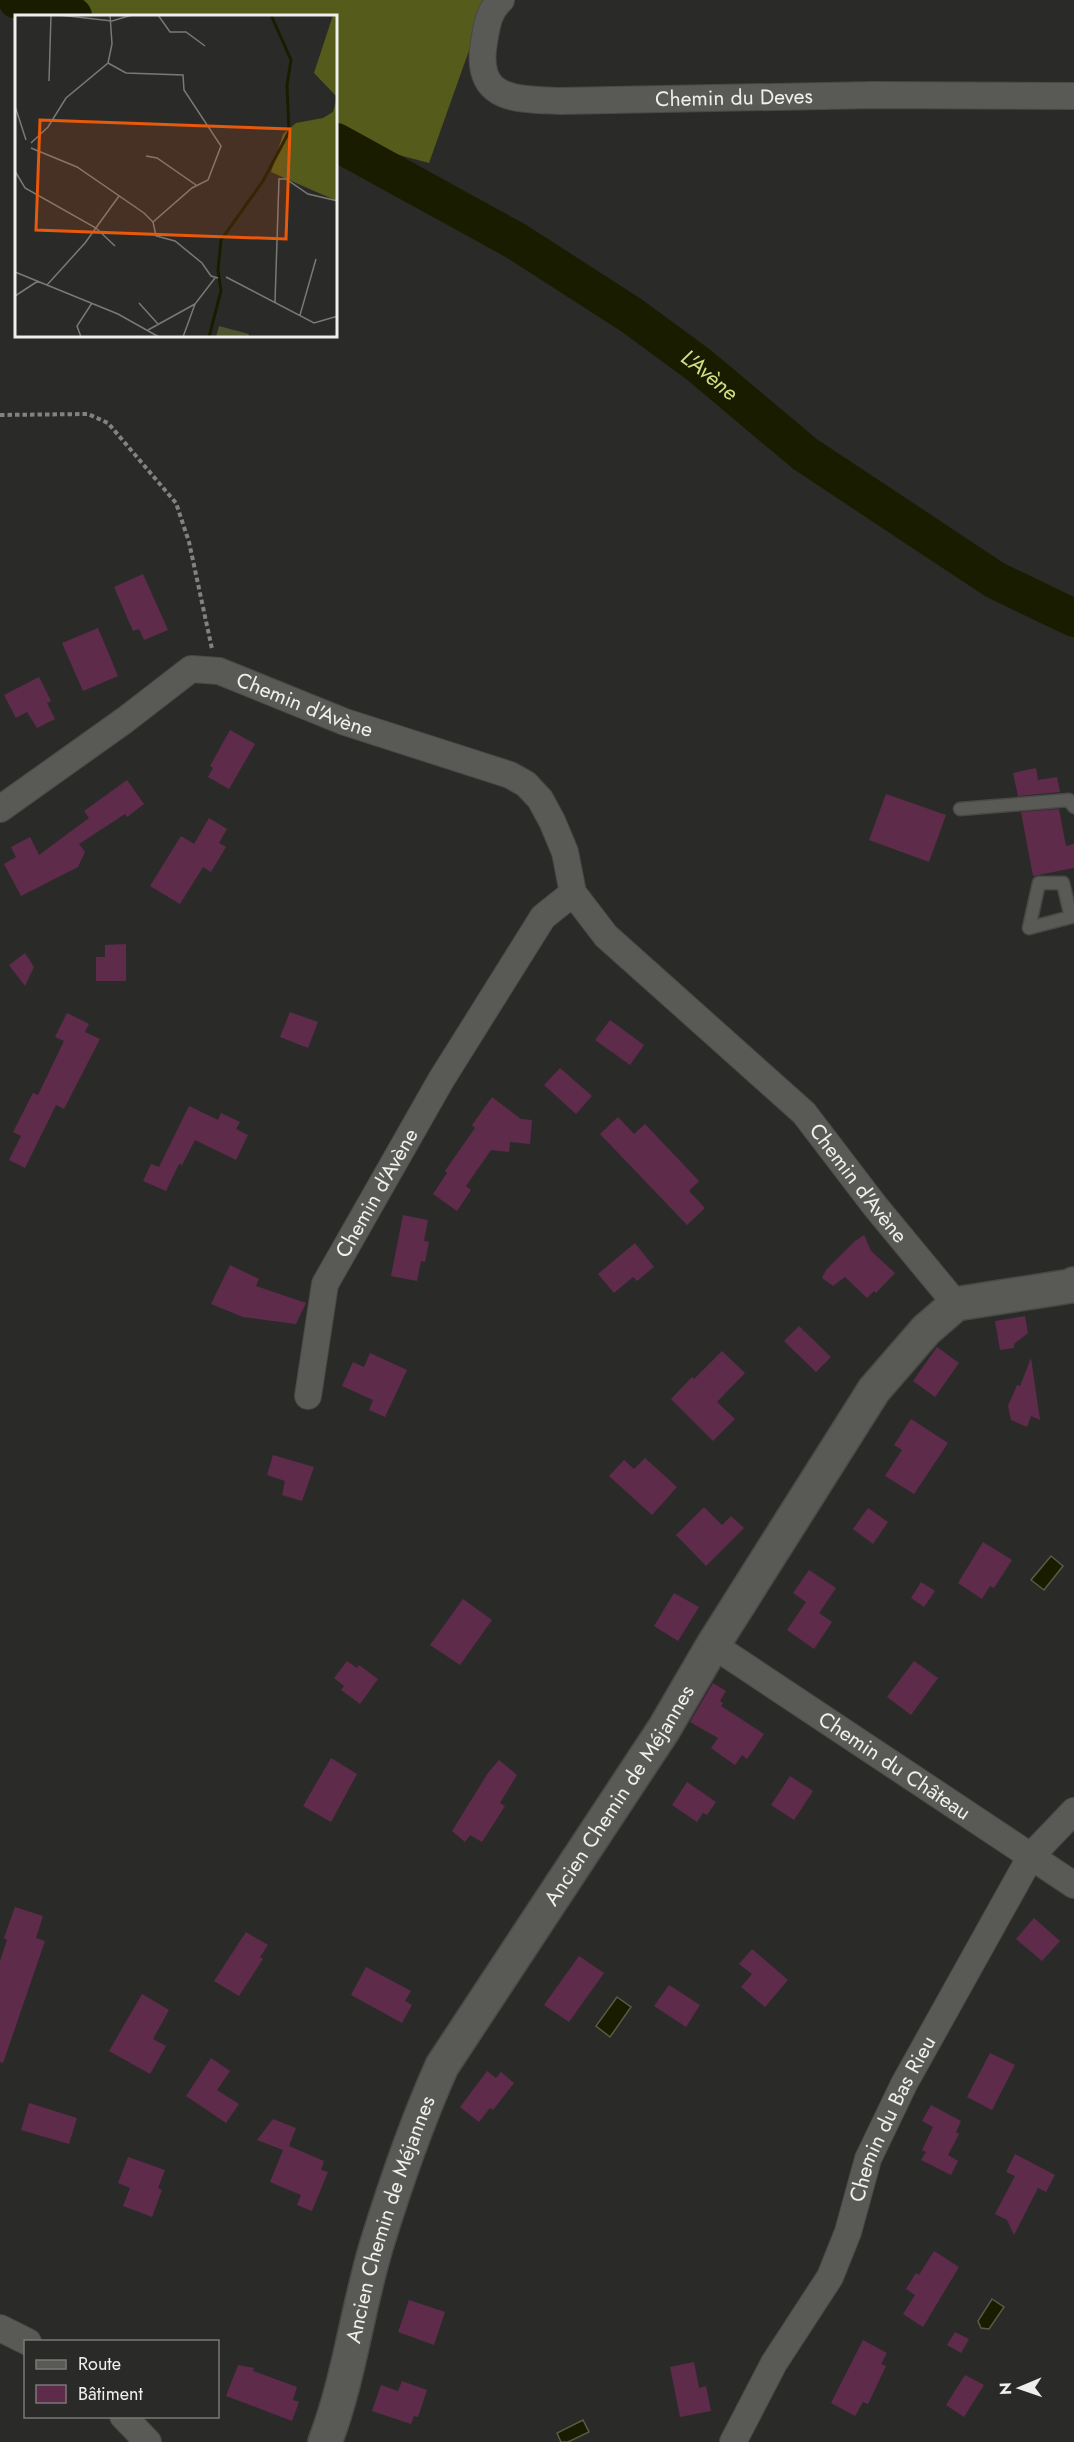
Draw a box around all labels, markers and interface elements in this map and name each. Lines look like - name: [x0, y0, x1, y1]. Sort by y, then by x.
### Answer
- inset map: [15, 15, 338, 338]
- street label: Chemin du Deves: [655, 81, 813, 114]
- water label: L'Avène: [675, 341, 745, 408]
- street label: Chemin d'Avène: [232, 664, 377, 745]
- street label: Chemin d'Avène: [802, 1117, 915, 1250]
- street label: Chemin d'Avène: [328, 1123, 426, 1263]
- street label: Ancien Chemin de Méjannes: [537, 1679, 702, 1912]
- street label: Chemin du Château: [812, 1704, 977, 1827]
- street label: Chemin du Bas Rieu: [842, 2030, 943, 2205]
- street label: Ancien Chemin de Méjannes: [338, 2091, 443, 2346]
- legend: [24, 2340, 219, 2418]
- text: Route: [78, 2351, 121, 2377]
- north arrow: [990, 2358, 1050, 2418]
- text: Bâtiment: [78, 2381, 144, 2407]
- text: N: [994, 2382, 1017, 2395]

